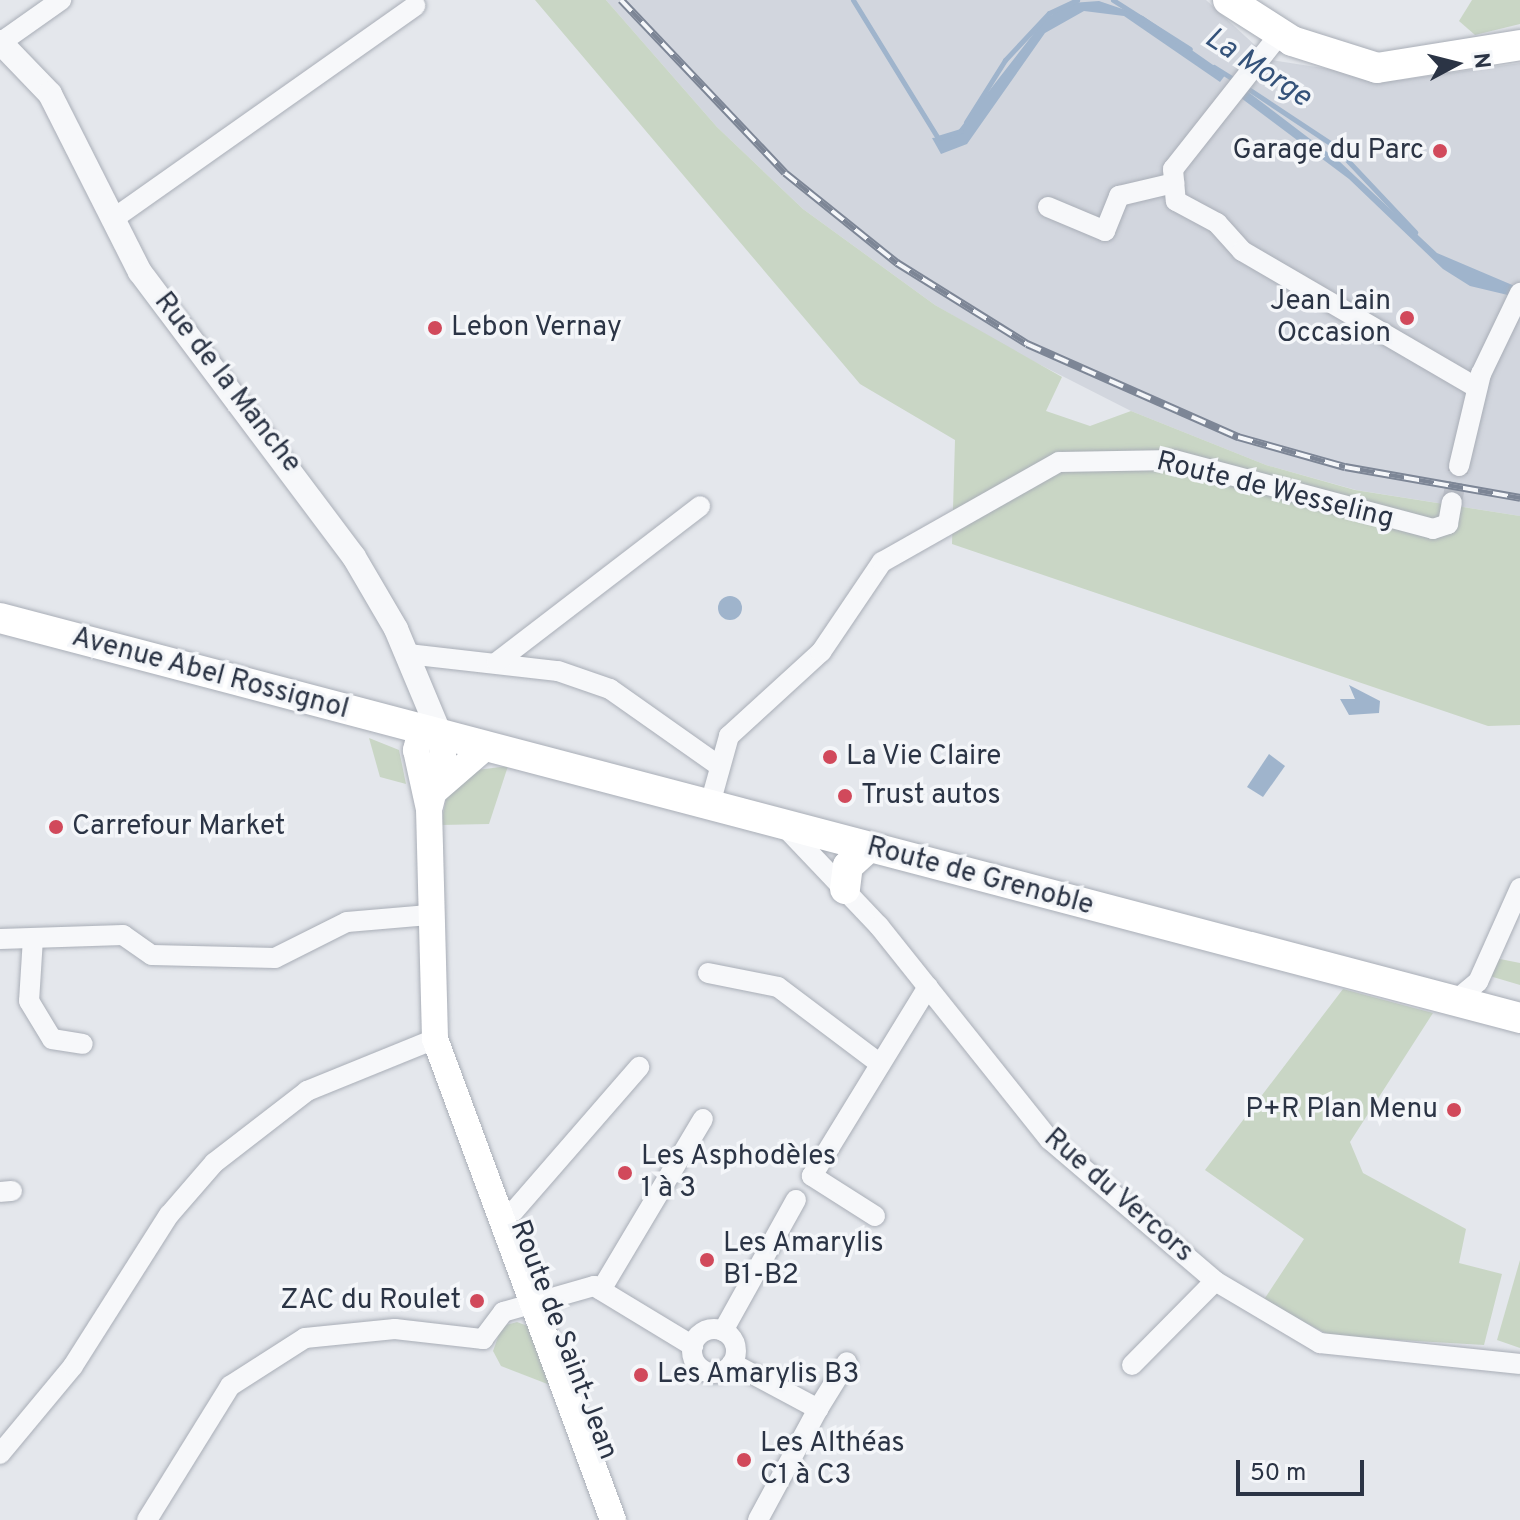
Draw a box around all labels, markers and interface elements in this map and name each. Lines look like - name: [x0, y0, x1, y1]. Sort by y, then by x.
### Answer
- water label: La Morge: [1197, 21, 1317, 117]
- north arrow: [1416, 24, 1496, 104]
- text: N: [1466, 52, 1495, 70]
- place label: Garage du Parc: [1232, 134, 1424, 168]
- marker: Garage du Parc: [1431, 142, 1449, 160]
- place label: Jean Lain Occasion: [1270, 285, 1391, 351]
- street label: Rue de la Manche: [146, 286, 308, 480]
- marker: Jean Lain Occasion: [1398, 309, 1416, 327]
- place label: Lebon Vernay: [451, 311, 623, 345]
- marker: Lebon Vernay: [426, 319, 444, 337]
- street label: Route de Wesseling: [1153, 445, 1397, 537]
- street label: Avenue Abel Rossignol: [67, 621, 353, 727]
- place label: La Vie Claire: [846, 740, 1003, 774]
- marker: La Vie Claire: [821, 748, 839, 766]
- place label: Trust autos: [861, 779, 1001, 813]
- marker: Trust autos: [836, 787, 854, 805]
- place label: Carrefour Market: [72, 810, 285, 844]
- marker: Carrefour Market: [47, 818, 65, 836]
- street label: Route de Grenoble: [863, 831, 1097, 923]
- place label: P+R Plan Menu: [1245, 1093, 1438, 1127]
- marker: P+R Plan Menu: [1445, 1101, 1463, 1119]
- street label: Rue du Vercors: [1036, 1122, 1200, 1270]
- place label: Les Asphodèles 1 à 3: [641, 1140, 837, 1206]
- marker: Les Asphodèles 1 à 3: [616, 1164, 634, 1182]
- street label: Route de Saint-Jean: [502, 1216, 624, 1464]
- place label: Les Amarylis B1-B2: [723, 1227, 885, 1293]
- marker: Les Amarylis B1-B2: [698, 1251, 716, 1269]
- place label: ZAC du Roulet: [280, 1284, 461, 1318]
- marker: ZAC du Roulet: [468, 1292, 486, 1310]
- place label: Les Amarylis B3: [657, 1358, 860, 1392]
- marker: Les Amarylis B3: [632, 1366, 650, 1384]
- place label: Les Althéas C1 à C3: [760, 1427, 906, 1493]
- scale bar: [1240, 1444, 1368, 1494]
- marker: Les Althéas C1 à C3: [735, 1451, 753, 1469]
- text: 50 m: [1250, 1459, 1306, 1489]

